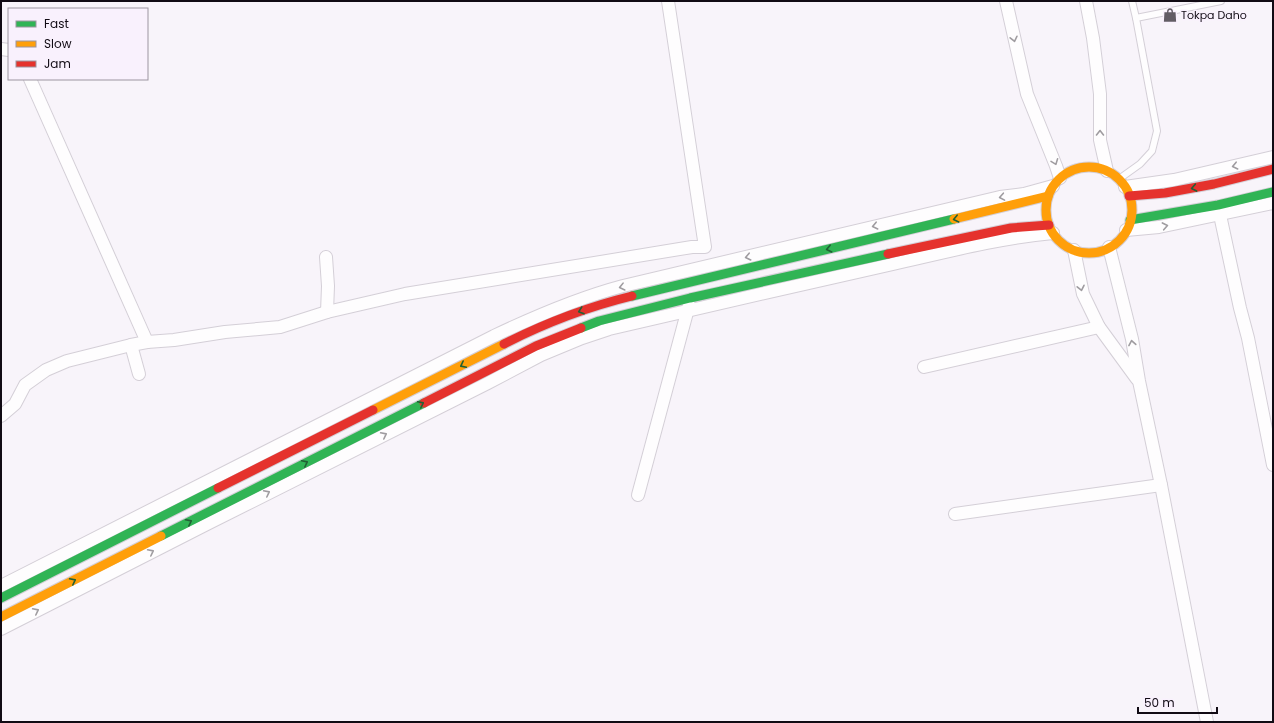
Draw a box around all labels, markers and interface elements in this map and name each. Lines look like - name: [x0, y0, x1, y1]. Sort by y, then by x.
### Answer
- shop icon: Tokpa Daho: [1162, 7, 1178, 23]
- place label: Tokpa Daho: [1181, 7, 1247, 23]
- legend: [8, 8, 148, 80]
- text: Fast: [44, 15, 69, 32]
- text: Slow: [44, 35, 72, 52]
- one-way arrow: [1010, 36, 1018, 42]
- text: Jam: [44, 55, 71, 72]
- one-way arrow: [1096, 130, 1104, 136]
- one-way arrow: [1050, 158, 1058, 165]
- one-way arrow: [1232, 162, 1238, 170]
- one-way arrow: [1191, 183, 1197, 192]
- one-way arrow: [998, 192, 1005, 201]
- one-way arrow: [953, 214, 959, 222]
- one-way arrow: [872, 222, 878, 230]
- one-way arrow: [1162, 222, 1168, 230]
- one-way arrow: [826, 244, 833, 252]
- one-way arrow: [745, 252, 752, 260]
- one-way arrow: [619, 282, 625, 290]
- one-way arrow: [1077, 285, 1085, 291]
- one-way arrow: [578, 306, 585, 314]
- one-way arrow: [1129, 340, 1137, 346]
- one-way arrow: [460, 360, 467, 368]
- one-way arrow: [417, 401, 424, 409]
- one-way arrow: [379, 432, 387, 440]
- one-way arrow: [301, 460, 308, 468]
- one-way arrow: [263, 490, 271, 498]
- one-way arrow: [185, 519, 192, 526]
- one-way arrow: [147, 549, 155, 557]
- one-way arrow: [69, 578, 76, 585]
- one-way arrow: [31, 608, 39, 616]
- scale bar: [1138, 689, 1217, 715]
- text: 50 m: [1144, 694, 1175, 711]

